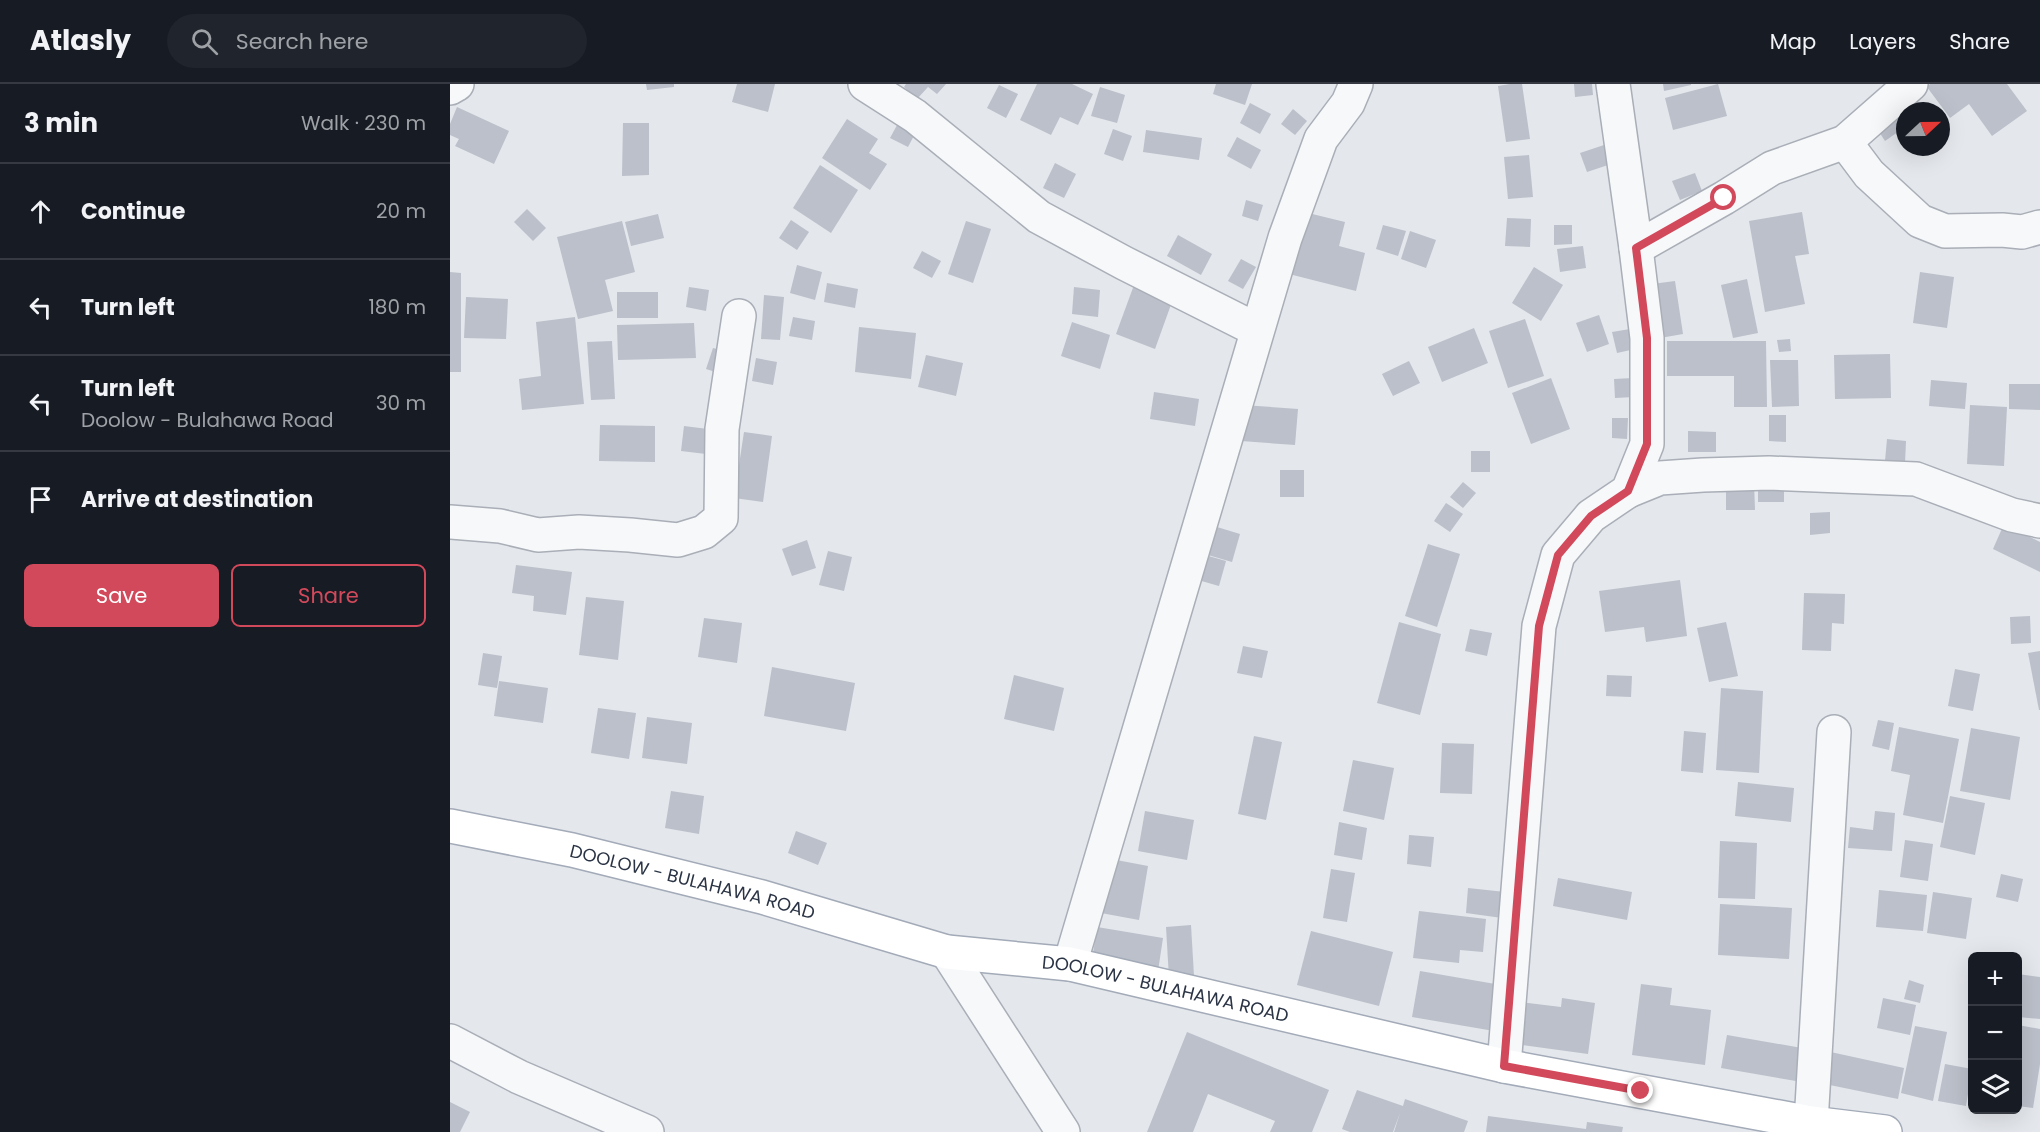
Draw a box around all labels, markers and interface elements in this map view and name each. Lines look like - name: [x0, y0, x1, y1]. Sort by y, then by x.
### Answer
- search box: [167, 14, 587, 68]
- text: Atlasly: [30, 21, 131, 60]
- icon: search: [188, 25, 221, 58]
- text: Search here: [236, 26, 368, 57]
- text: Map: [1770, 27, 1816, 56]
- text: Layers: [1849, 27, 1916, 56]
- text: Share: [1949, 27, 2010, 56]
- north arrow: [1896, 102, 1950, 156]
- text: 3 min: [24, 105, 98, 141]
- text: Walk · 230 m: [301, 109, 426, 137]
- route start: [1710, 184, 1736, 210]
- icon: ahead: [24, 195, 57, 228]
- text: Continue: [81, 196, 185, 227]
- text: 20 m: [376, 197, 426, 225]
- icon: left: [24, 291, 57, 324]
- text: Turn left: [81, 292, 175, 323]
- text: 180 m: [368, 293, 426, 321]
- text: Turn left: [81, 373, 175, 404]
- icon: left: [24, 387, 57, 420]
- text: 30 m: [376, 389, 426, 417]
- text: Doolow - Bulahawa Road: [81, 406, 334, 434]
- icon: arrive: [24, 483, 57, 516]
- text: Arrive at destination: [81, 484, 313, 515]
- button: Save: [24, 564, 219, 627]
- button: Share: [231, 564, 426, 627]
- street label: DOOLOW - BULAHAWA ROAD: [568, 838, 818, 925]
- street label: DOOLOW - BULAHAWA ROAD: [1041, 949, 1291, 1028]
- map controls: [1968, 952, 2022, 1114]
- button: +: [1968, 952, 2022, 1006]
- button: −: [1968, 1006, 2022, 1060]
- button: layers: [1968, 1060, 2022, 1114]
- route end: [1627, 1077, 1653, 1103]

